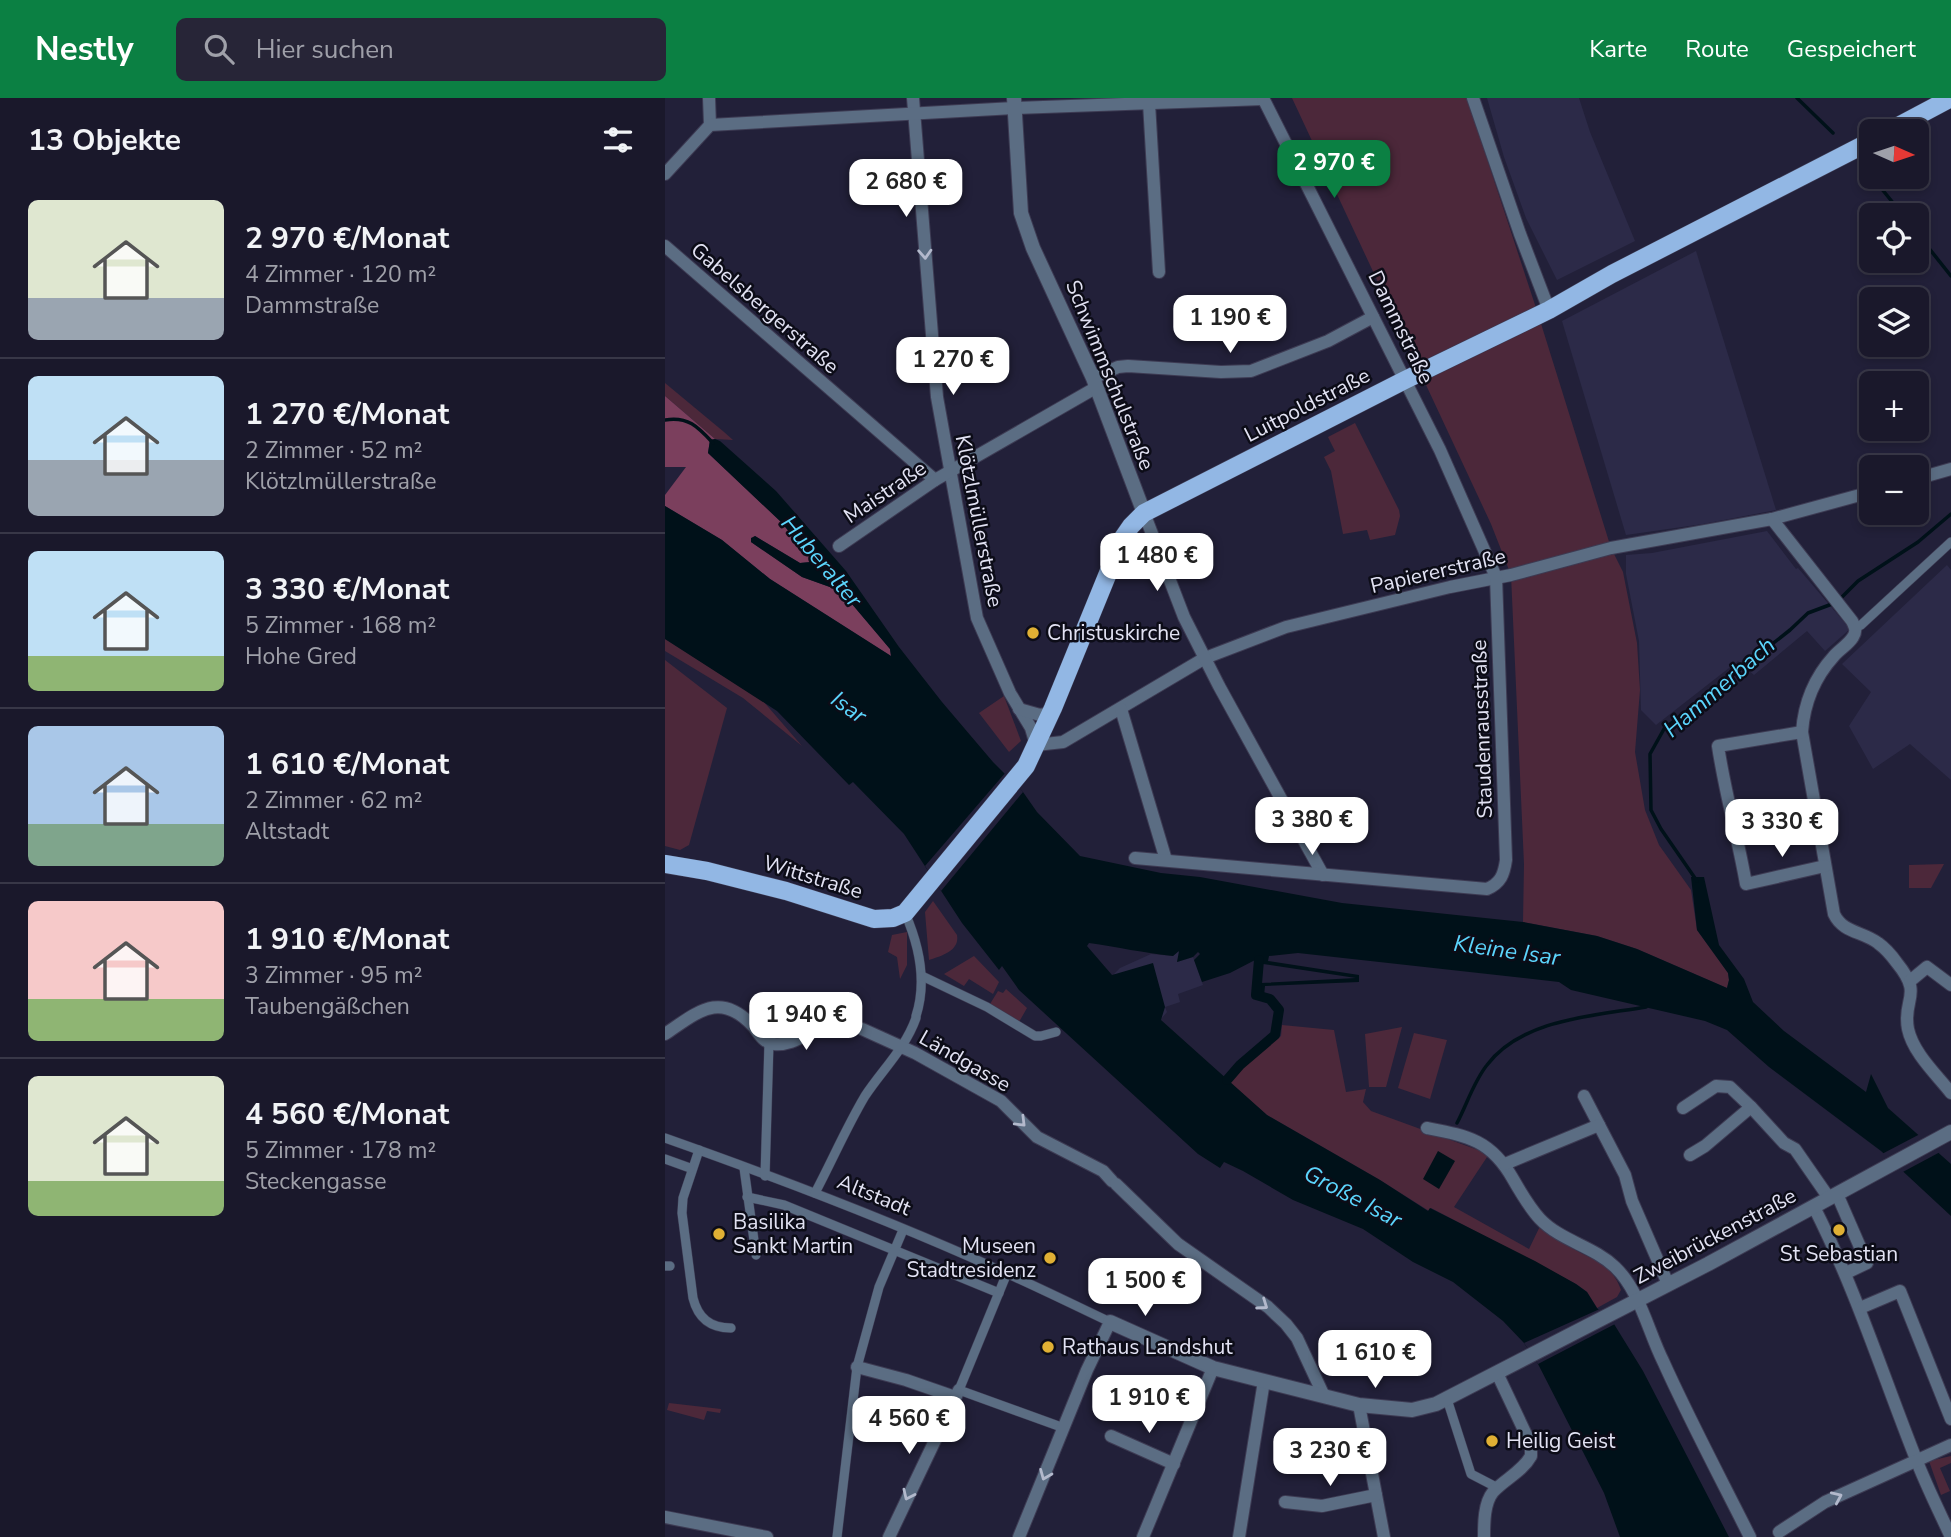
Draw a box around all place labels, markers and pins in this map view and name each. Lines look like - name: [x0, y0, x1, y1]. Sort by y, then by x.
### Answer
- pin: 2 970 €: [1269, 140, 1399, 200]
- pin: 2 680 €: [841, 159, 971, 219]
- pin: 1 190 €: [1165, 296, 1295, 355]
- pin: 1 270 €: [888, 338, 1018, 397]
- pin: 1 480 €: [1092, 533, 1222, 593]
- place label: Christuskirche: [1047, 619, 1180, 647]
- marker: Christuskirche: [1025, 625, 1041, 641]
- pin: 3 380 €: [1247, 798, 1377, 857]
- pin: 3 330 €: [1717, 800, 1847, 859]
- pin: 1 940 €: [741, 992, 871, 1052]
- place label: Basilika Sankt Martin: [733, 1208, 853, 1260]
- marker: St Sebastian: [1831, 1222, 1847, 1238]
- marker: Basilika Sankt Martin: [711, 1226, 727, 1242]
- place label: Museen Stadtresidenz: [906, 1232, 1036, 1284]
- place label: St Sebastian: [1780, 1240, 1898, 1268]
- marker: Museen Stadtresidenz: [1042, 1250, 1058, 1266]
- pin: 1 500 €: [1080, 1258, 1210, 1318]
- pin: 1 610 €: [1310, 1330, 1440, 1390]
- place label: Rathaus Landshut: [1062, 1333, 1233, 1361]
- marker: Rathaus Landshut: [1040, 1339, 1056, 1355]
- pin: 1 910 €: [1084, 1376, 1214, 1435]
- pin: 4 560 €: [844, 1396, 974, 1456]
- place label: Heilig Geist: [1506, 1427, 1616, 1455]
- pin: 3 230 €: [1265, 1428, 1395, 1488]
- marker: Heilig Geist: [1484, 1433, 1500, 1449]

